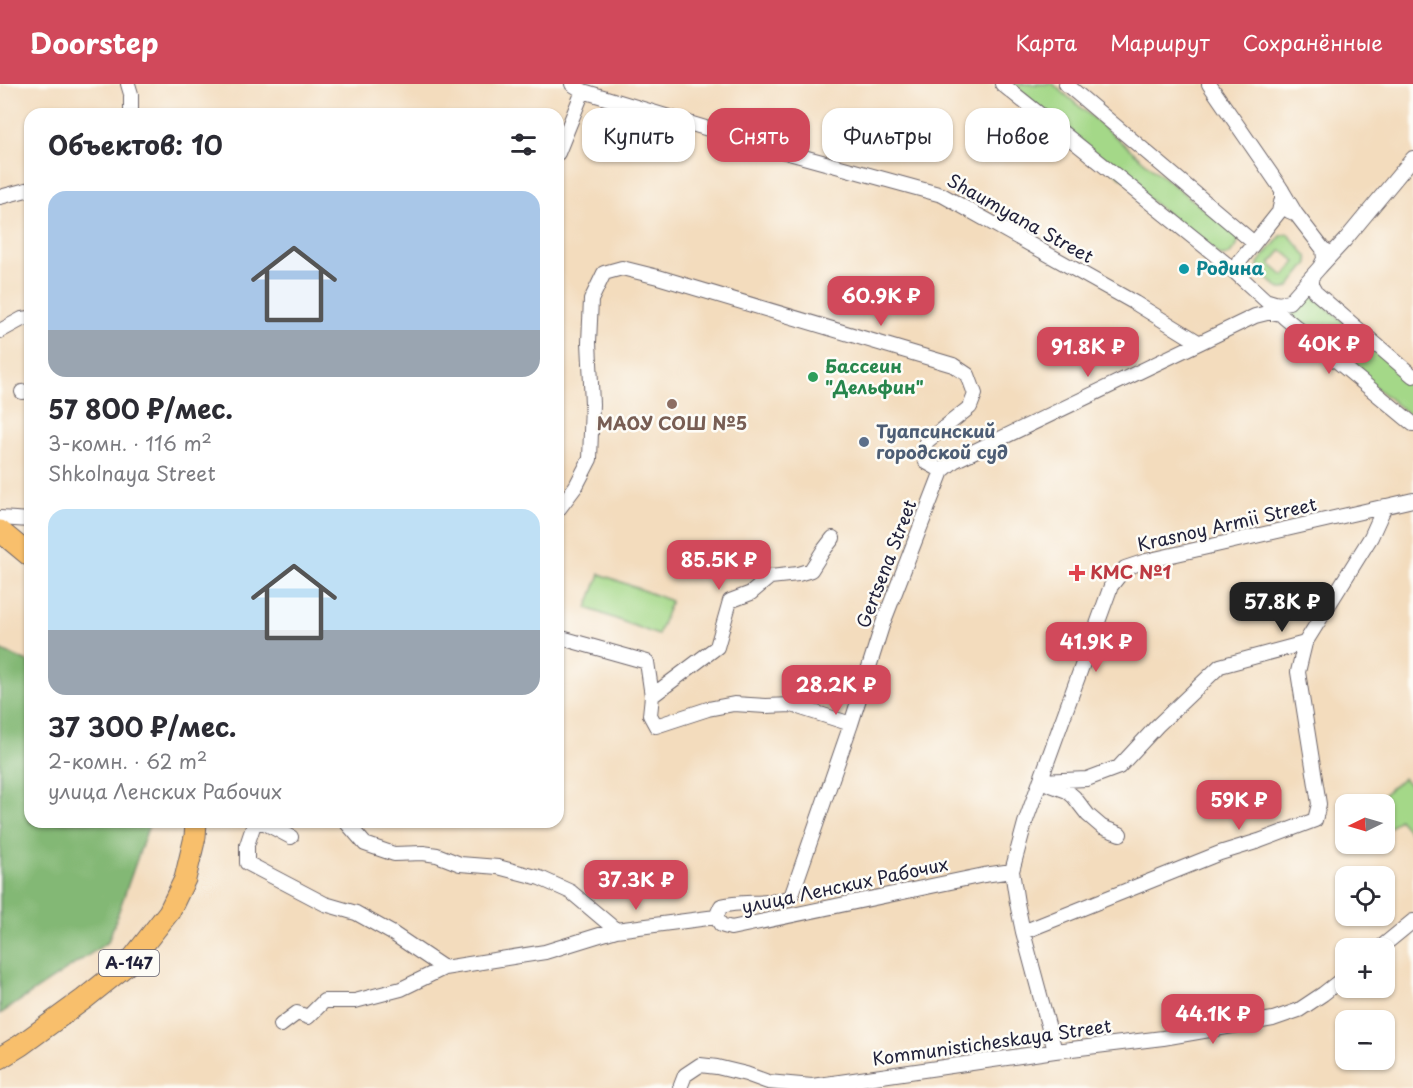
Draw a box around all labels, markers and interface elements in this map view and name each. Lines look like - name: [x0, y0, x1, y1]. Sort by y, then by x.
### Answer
- text: Doorstep: [30, 21, 159, 64]
- text: Карта: [1016, 26, 1077, 58]
- text: Маршрут: [1110, 26, 1210, 58]
- text: Сохранённые: [1243, 26, 1383, 58]
- chip: Купить: [582, 108, 695, 162]
- chip: Снять: [707, 108, 810, 162]
- chip: Фильтры: [822, 108, 953, 162]
- chip: Новое: [965, 108, 1070, 162]
- text: Объектов: 10: [48, 125, 223, 164]
- icon: filters: [507, 128, 540, 161]
- street label: Shaumyana Street: [943, 166, 1099, 269]
- icon: home: [240, 230, 348, 338]
- place label: Родина: [1196, 254, 1265, 281]
- marker: Родина: [1177, 262, 1191, 276]
- pin: 60.9K ₽: [826, 276, 936, 327]
- text: 60.9K ₽: [841, 280, 921, 310]
- pin: 40K ₽: [1287, 324, 1371, 375]
- pin: 91.8K ₽: [1033, 327, 1143, 378]
- text: 40K ₽: [1298, 328, 1360, 358]
- text: 91.8K ₽: [1051, 331, 1125, 361]
- place label: Бассеин "Дельфин": [825, 352, 924, 400]
- marker: Бассеин "Дельфин": [806, 370, 820, 384]
- text: 57 800 ₽/мес.: [48, 389, 233, 428]
- marker: МАОУ СОШ №5: [665, 397, 679, 411]
- place label: МАОУ СОШ №5: [597, 409, 747, 436]
- place label: Туапсинский городской суд: [876, 417, 1008, 465]
- text: 3-комн. · 116 m²: [48, 428, 212, 458]
- marker: Туапсинский городской суд: [857, 435, 871, 449]
- text: Shkolnaya Street: [48, 458, 216, 488]
- street label: Krasnoy Armii Street: [1134, 490, 1319, 557]
- street label: Gertsena Street: [849, 495, 923, 632]
- pin: 85.5K ₽: [664, 540, 774, 591]
- text: 85.5K ₽: [681, 544, 757, 574]
- icon: home: [240, 548, 348, 656]
- place label: KMC №1: [1090, 558, 1172, 585]
- marker: KMC №1: [1068, 564, 1086, 582]
- pin: 57.8K ₽: [1227, 582, 1337, 633]
- text: 57.8K ₽: [1244, 586, 1320, 616]
- pin: 41.9K ₽: [1041, 622, 1151, 673]
- text: 41.9K ₽: [1060, 626, 1132, 656]
- pin: 28.2K ₽: [781, 665, 891, 716]
- text: 28.2K ₽: [796, 669, 876, 699]
- text: 37 300 ₽/мес.: [48, 707, 237, 746]
- text: 2-комн. · 62 m²: [48, 746, 207, 776]
- text: улица Ленских Рабочих: [48, 776, 282, 806]
- pin: 59K ₽: [1197, 780, 1281, 831]
- text: 59K ₽: [1210, 784, 1268, 814]
- north arrow: [1335, 794, 1395, 854]
- map controls: [1335, 794, 1395, 1070]
- street label: улица Ленских Рабочих: [739, 849, 951, 920]
- pin: 37.3K ₽: [581, 860, 691, 911]
- text: 37.3K ₽: [598, 864, 674, 894]
- button: locate: [1335, 866, 1395, 926]
- button: +: [1335, 938, 1395, 998]
- road number: А-147: [99, 950, 159, 976]
- pin: 44.1K ₽: [1158, 994, 1268, 1045]
- text: 44.1K ₽: [1175, 998, 1251, 1028]
- button: −: [1335, 1010, 1395, 1070]
- street label: Kommunisticheskaya Street: [871, 1011, 1113, 1072]

